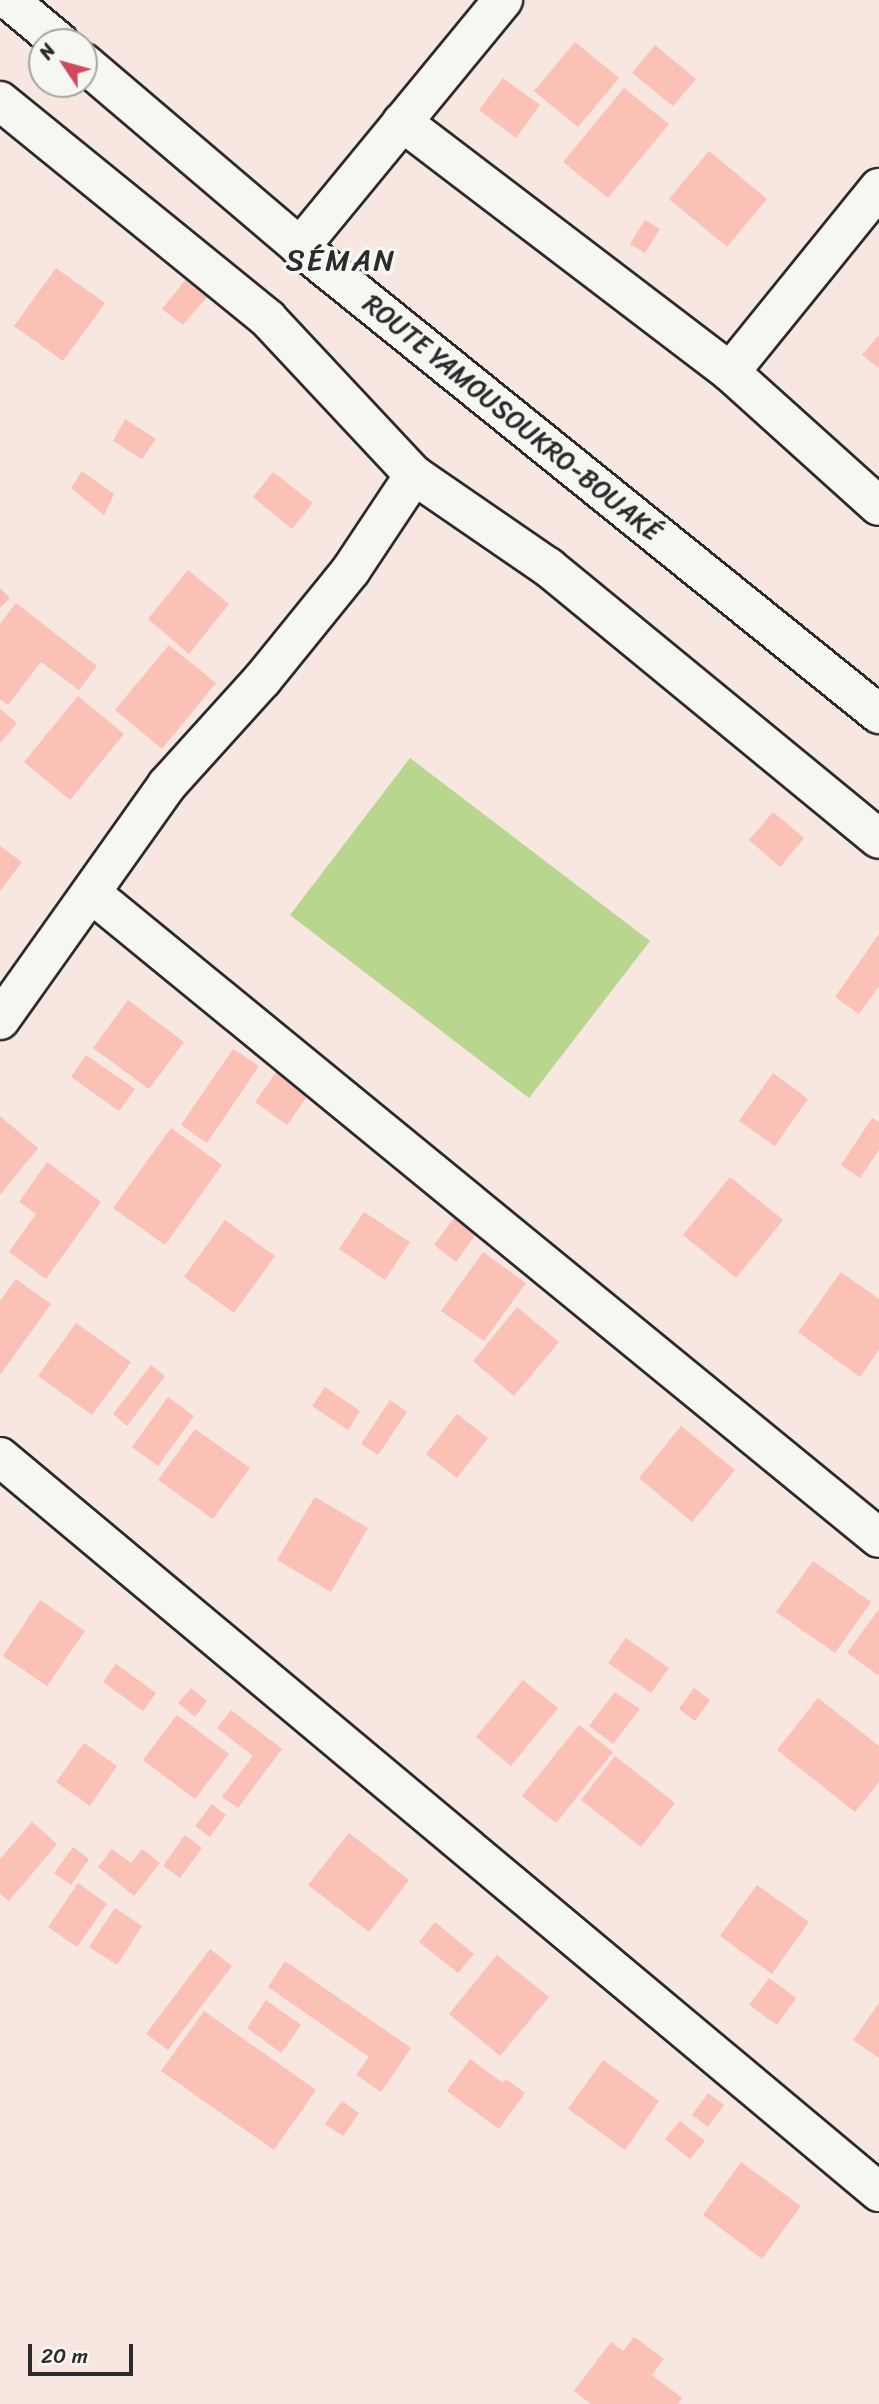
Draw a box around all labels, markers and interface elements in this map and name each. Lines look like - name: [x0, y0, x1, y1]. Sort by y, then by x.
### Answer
- north arrow: [28, 28, 98, 98]
- text: N: [30, 37, 64, 67]
- district label: SÉMAN: [286, 242, 396, 278]
- street label: ROUTE YAMOUSOUKRO-BOUAKÉ: [357, 288, 667, 548]
- scale bar: [32, 2330, 136, 2374]
- text: 20 m: [41, 2337, 88, 2375]

